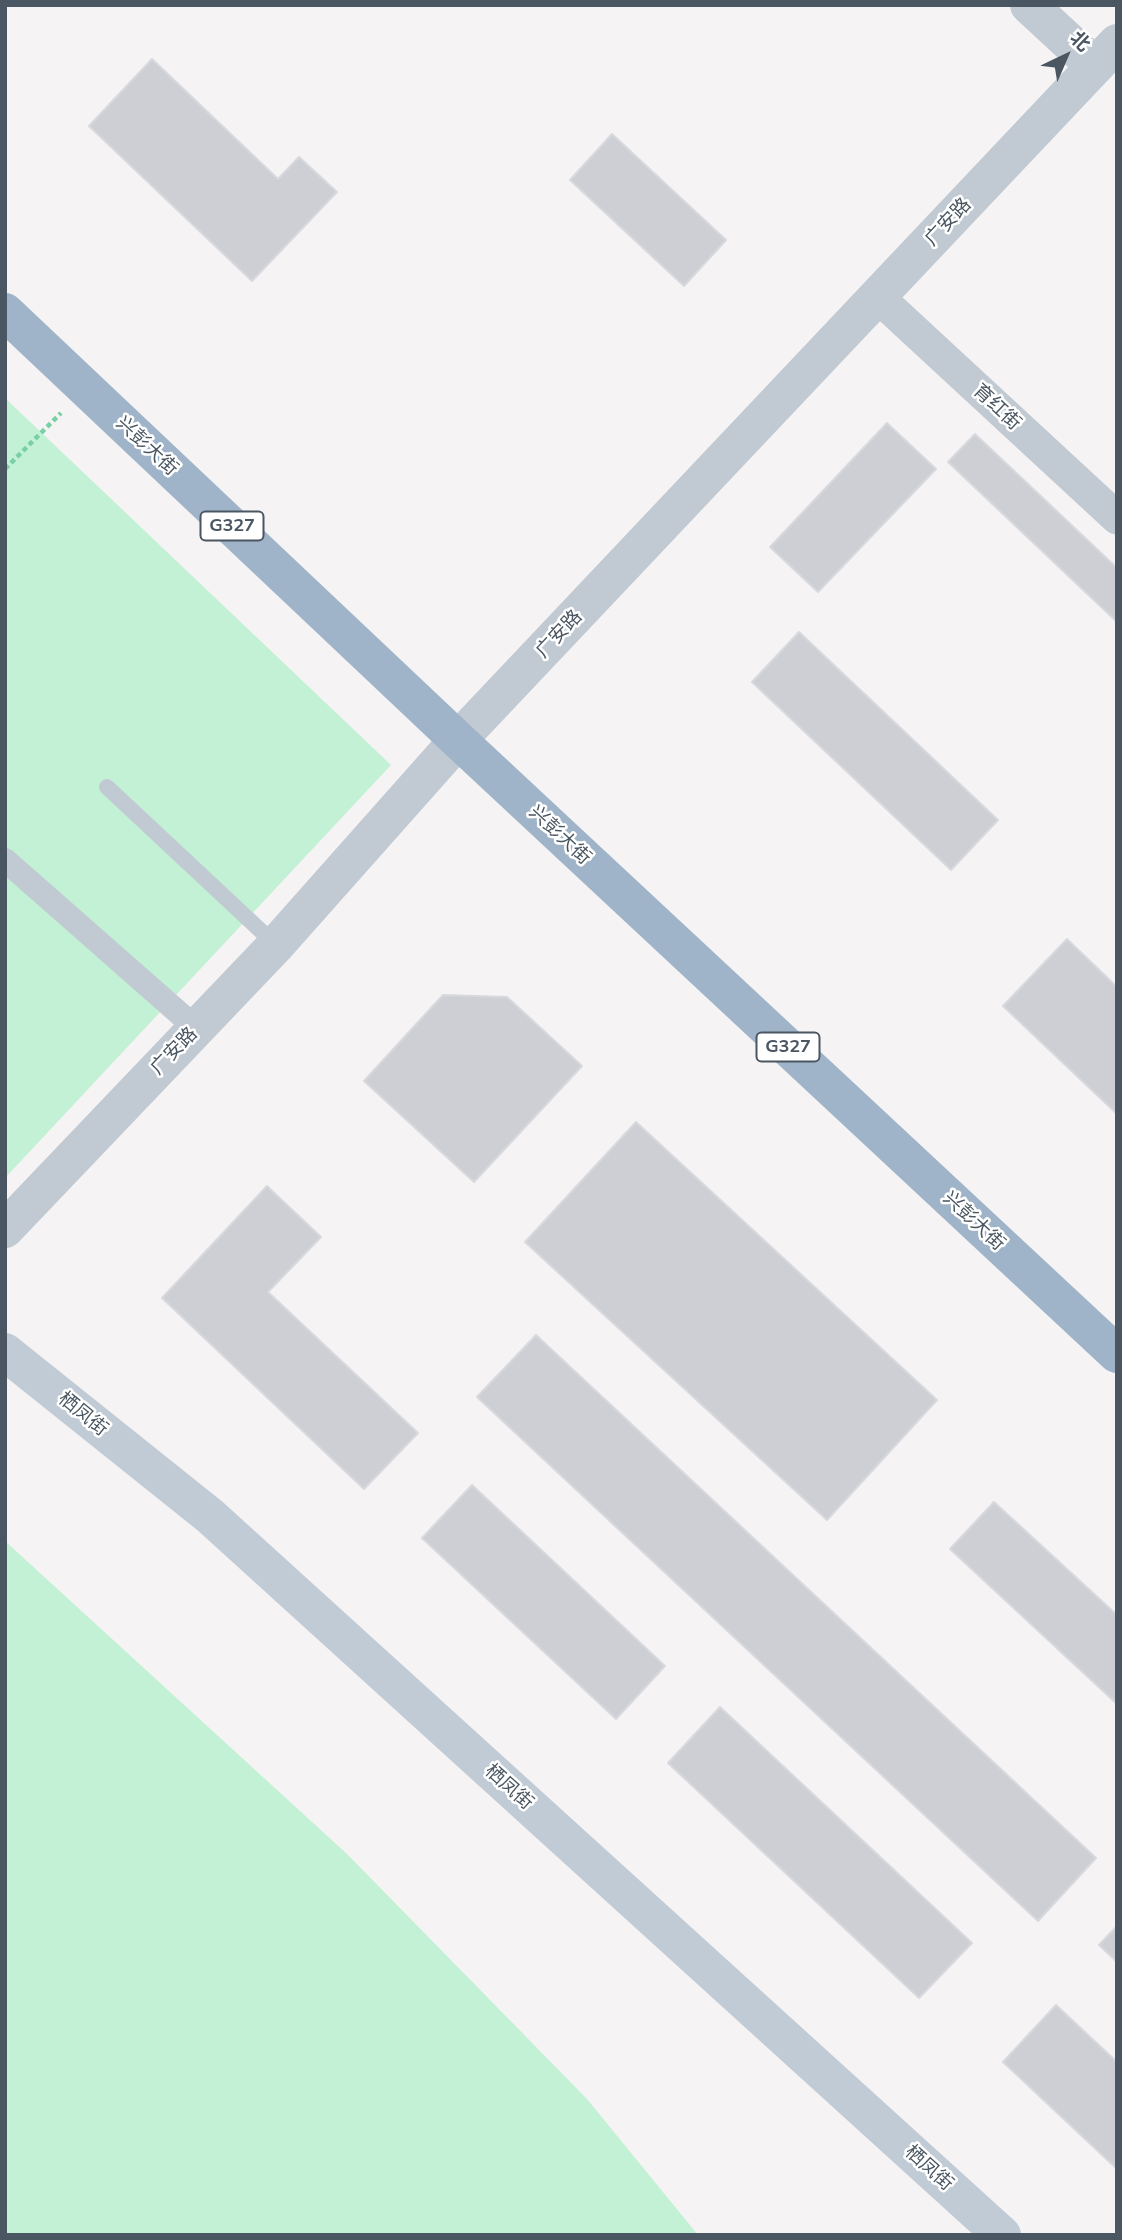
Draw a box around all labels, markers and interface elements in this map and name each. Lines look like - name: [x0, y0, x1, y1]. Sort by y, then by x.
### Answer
- north arrow: [1031, 21, 1101, 91]
- text: 北: [1065, 26, 1096, 56]
- street label: 广安路: [920, 193, 976, 251]
- street label: 育红街: [968, 379, 1026, 435]
- street label: 兴彭大街: [111, 412, 183, 480]
- road number: G327: [201, 512, 264, 540]
- street label: 广安路: [531, 605, 587, 663]
- street label: 兴彭大街: [524, 801, 596, 869]
- street label: 广安路: [146, 1023, 202, 1079]
- road number: G327: [756, 1032, 820, 1062]
- street label: 兴彭大街: [938, 1187, 1010, 1255]
- street label: 栖凤街: [54, 1387, 112, 1441]
- street label: 栖凤街: [480, 1759, 538, 1815]
- street label: 栖凤街: [900, 2140, 958, 2196]

